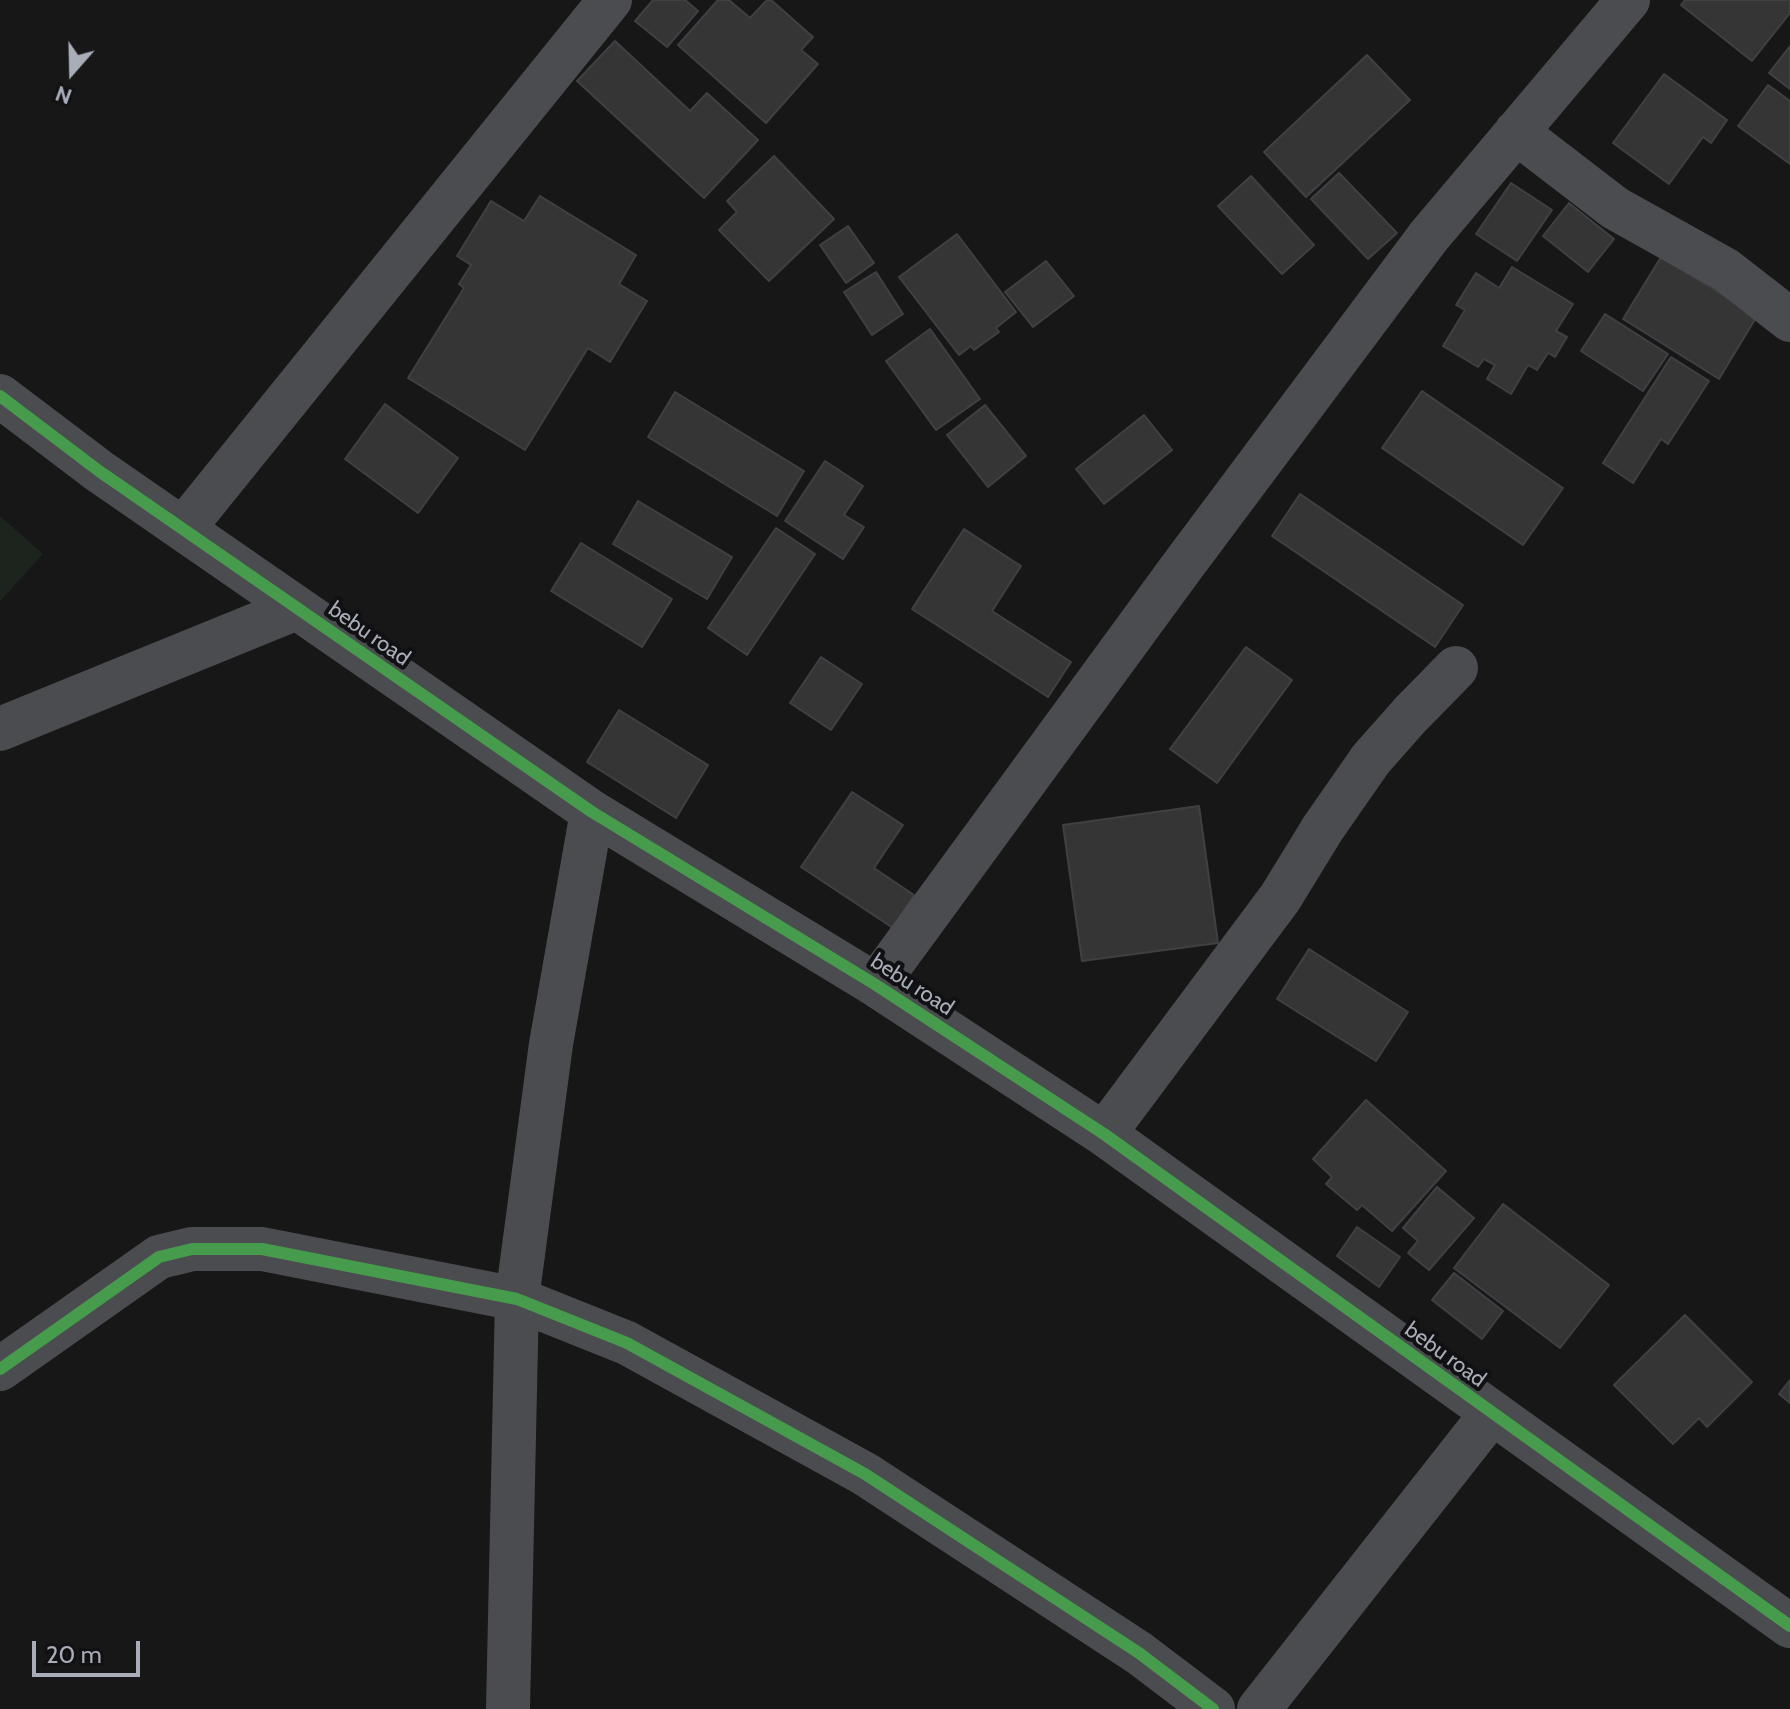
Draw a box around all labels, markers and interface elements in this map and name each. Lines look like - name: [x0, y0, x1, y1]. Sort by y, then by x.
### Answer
- north arrow: [32, 32, 112, 112]
- text: N: [52, 80, 76, 110]
- street label: bebu road: [323, 596, 415, 672]
- street label: bebu road: [866, 948, 958, 1022]
- street label: bebu road: [1399, 1317, 1491, 1393]
- scale bar: [36, 1625, 144, 1675]
- text: 20 m: [46, 1640, 102, 1669]

